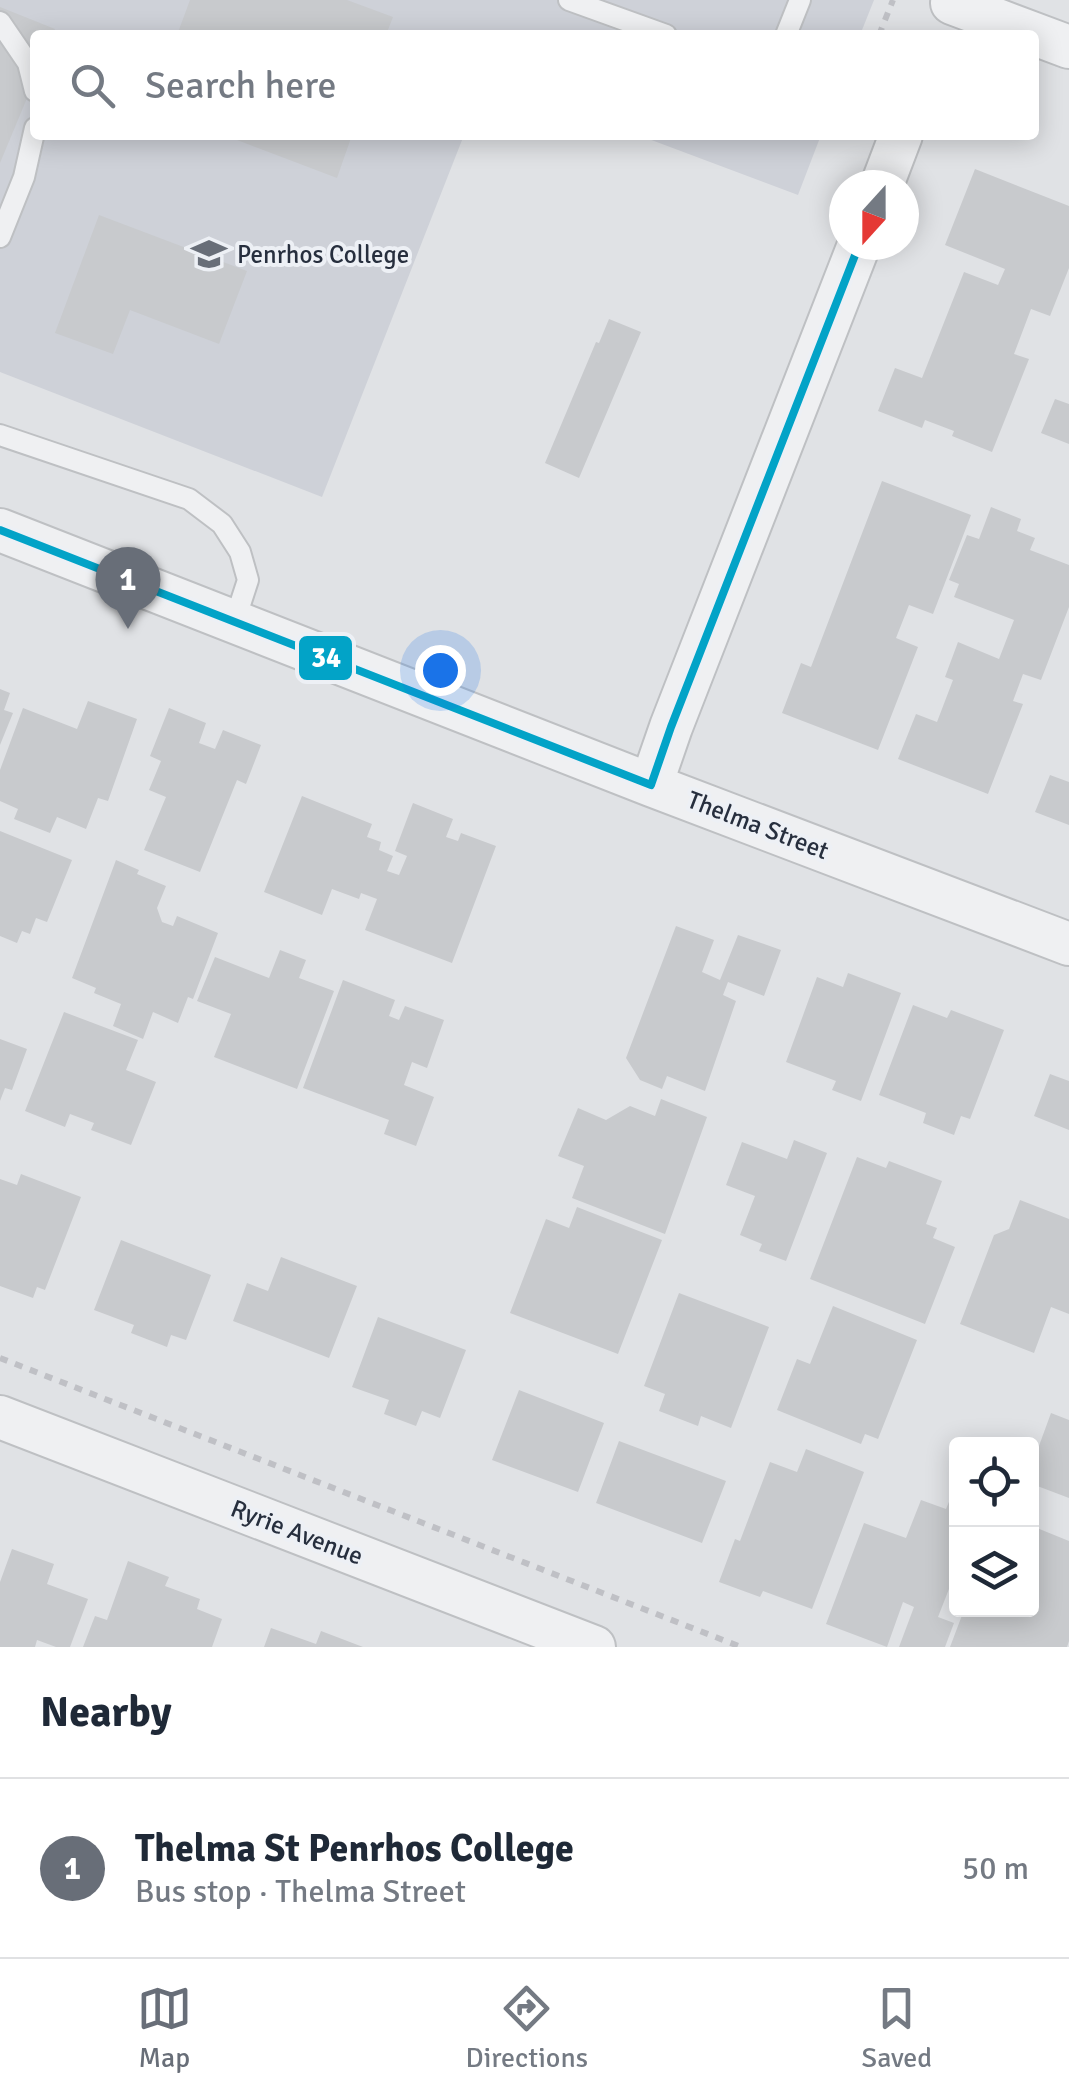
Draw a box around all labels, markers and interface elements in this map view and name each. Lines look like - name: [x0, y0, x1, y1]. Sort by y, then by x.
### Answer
- search box: [30, 30, 1039, 140]
- icon: search: [65, 58, 120, 113]
- text: Search here: [145, 62, 337, 109]
- north arrow: [829, 170, 919, 260]
- school or university icon: Penrhos College: [190, 235, 228, 273]
- place label: Penrhos College: [237, 239, 409, 270]
- pin: 1: [96, 546, 160, 629]
- line badge: 34: [297, 634, 354, 682]
- text: 34: [311, 641, 341, 675]
- your location: [415, 645, 466, 696]
- street label: Thelma Street: [683, 784, 833, 866]
- map controls: [949, 1437, 1039, 1617]
- button: locate: [949, 1437, 1039, 1527]
- street label: Ryrie Avenue: [226, 1493, 368, 1571]
- button: layers: [949, 1527, 1039, 1617]
- text: Nearby: [40, 1687, 172, 1738]
- text: Thelma St Penrhos College: [135, 1825, 574, 1872]
- text: 1: [64, 1849, 81, 1888]
- text: 50 m: [962, 1849, 1029, 1888]
- text: Bus stop · Thelma Street: [135, 1872, 466, 1911]
- tab: Map: [137, 1981, 192, 2075]
- tab: Directions: [466, 1981, 588, 2075]
- tab: Saved: [862, 1981, 932, 2075]

